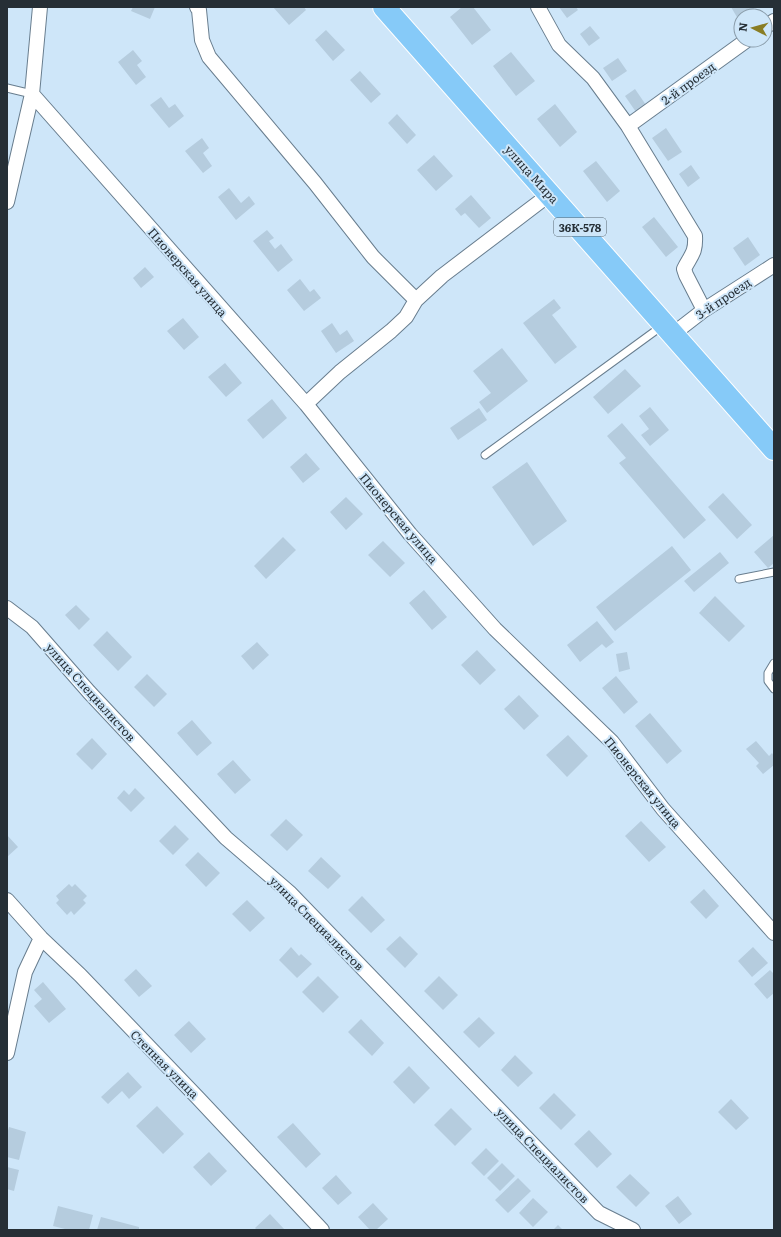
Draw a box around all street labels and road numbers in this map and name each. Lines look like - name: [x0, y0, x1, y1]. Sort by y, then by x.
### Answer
- street label: 2-й проезд: [657, 57, 719, 109]
- street label: улица Мира: [501, 141, 564, 208]
- road number: 36К-578: [554, 218, 606, 236]
- street label: Пионерская улица: [144, 223, 232, 321]
- street label: 3-й проезд: [692, 273, 754, 323]
- street label: Пионерская улица: [356, 469, 443, 568]
- street label: улица Специалистов: [42, 639, 140, 745]
- street label: Пионерская улица: [600, 732, 686, 832]
- street label: улица Специалистов: [266, 872, 369, 975]
- street label: Степная улица: [127, 1026, 204, 1103]
- street label: улица Специалистов: [492, 1103, 594, 1207]

